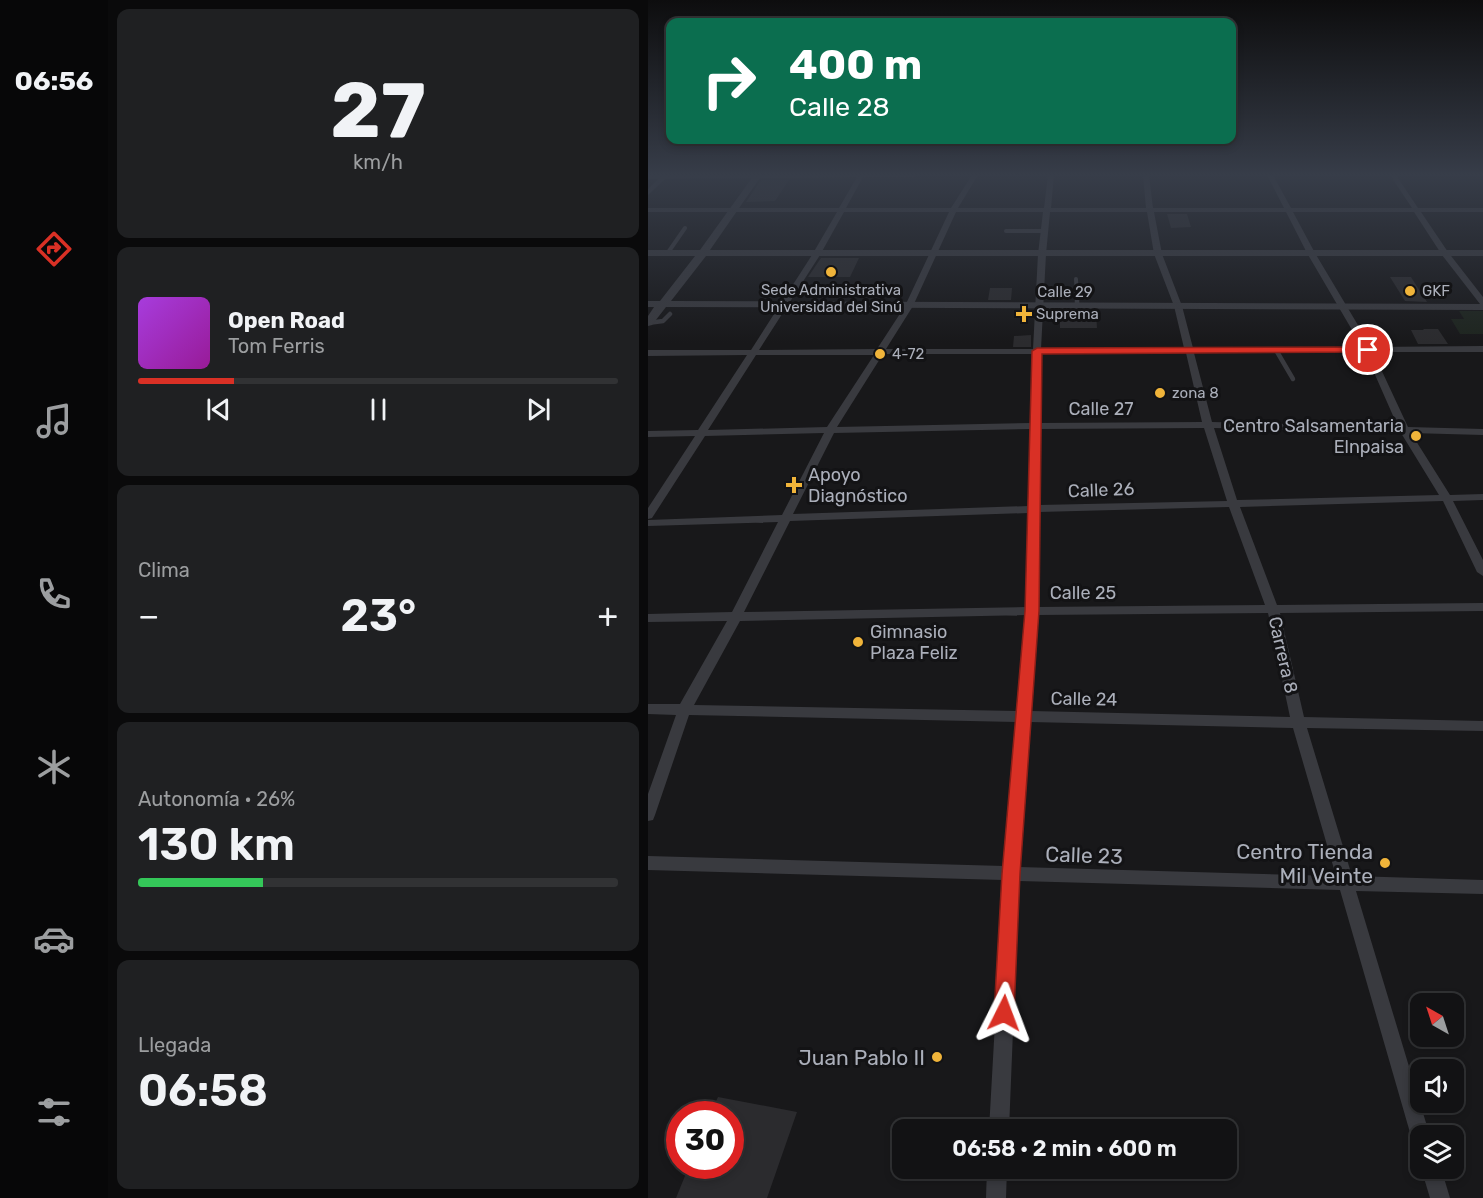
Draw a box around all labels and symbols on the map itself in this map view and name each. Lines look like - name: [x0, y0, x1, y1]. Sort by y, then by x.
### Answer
- marker: Sede Administrativa Universidad del Sinú: [824, 265, 838, 279]
- place label: Sede Administrativa Universidad del Sinú: [760, 281, 902, 316]
- place label: GKF: [1422, 282, 1450, 300]
- street label: Calle 29: [1037, 283, 1093, 301]
- marker: GKF: [1403, 284, 1417, 298]
- place label: Suprema: [1036, 305, 1099, 323]
- marker: Suprema: [1017, 307, 1031, 321]
- pin: [1342, 324, 1393, 375]
- place label: 4-72: [892, 345, 924, 363]
- marker: 4-72: [873, 347, 887, 361]
- place label: zona 8: [1172, 384, 1219, 402]
- marker: zona 8: [1153, 386, 1167, 400]
- street label: Calle 27: [1069, 398, 1133, 420]
- place label: Centro Salsamentaria Elnpaisa: [1223, 415, 1404, 458]
- marker: Centro Salsamentaria Elnpaisa: [1409, 429, 1423, 443]
- place label: Apoyo Diagnóstico: [808, 464, 908, 507]
- marker: Apoyo Diagnóstico: [785, 476, 803, 494]
- street label: Calle 26: [1067, 478, 1135, 502]
- street label: Calle 25: [1050, 582, 1116, 604]
- street label: Carrera 8: [1264, 615, 1302, 695]
- place label: Gimnasio Plaza Feliz: [870, 621, 958, 664]
- marker: Gimnasio Plaza Feliz: [851, 635, 865, 649]
- street label: Calle 24: [1050, 687, 1118, 711]
- place label: Centro Tienda Mil Veinte: [1236, 839, 1373, 888]
- street label: Calle 23: [1045, 841, 1123, 869]
- marker: Centro Tienda Mil Veinte: [1378, 856, 1392, 870]
- position arrow: [972, 981, 1036, 1045]
- north arrow: [1410, 993, 1464, 1047]
- place label: Juan Pablo II: [799, 1045, 925, 1070]
- marker: Juan Pablo II: [930, 1050, 944, 1064]
- speed limit sign: 30: [666, 1101, 744, 1179]

